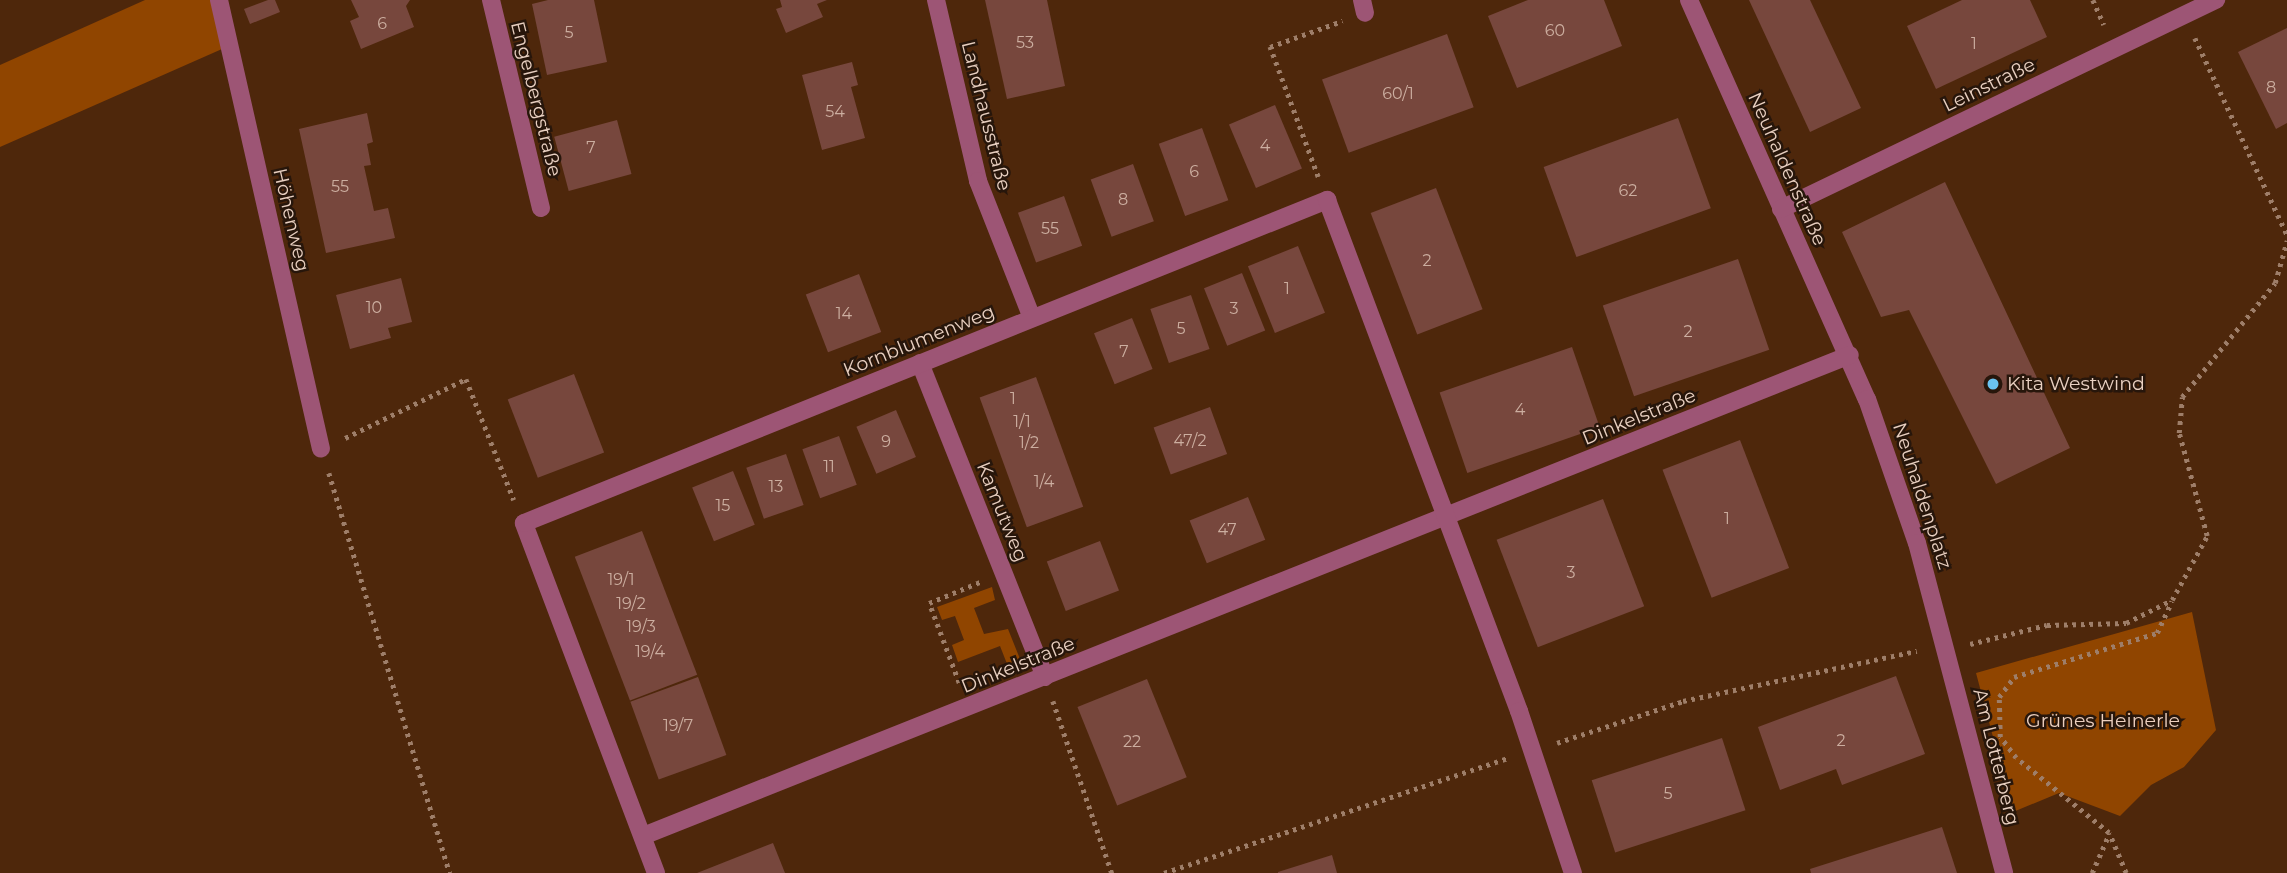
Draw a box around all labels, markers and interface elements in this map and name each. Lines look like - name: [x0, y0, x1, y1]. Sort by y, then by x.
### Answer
- house number: 6: [377, 14, 387, 34]
- street label: Engelbergstraße: [506, 19, 566, 179]
- house number: 60: [1545, 21, 1565, 41]
- house number: 5: [564, 23, 574, 43]
- house number: 53: [1016, 33, 1034, 53]
- house number: 1: [1971, 34, 1977, 54]
- street label: Landhausstraße: [956, 39, 1016, 193]
- street label: Leinstraße: [1939, 53, 2039, 117]
- house number: 8: [2266, 78, 2276, 98]
- house number: 60/1: [1382, 84, 1414, 104]
- street label: Neuhaldenstraße: [1743, 89, 1831, 249]
- house number: 54: [825, 102, 845, 122]
- house number: 4: [1260, 136, 1270, 156]
- house number: 7: [586, 138, 596, 158]
- house number: 6: [1189, 162, 1199, 182]
- street label: Höhenweg: [268, 166, 314, 274]
- house number: 55: [331, 177, 349, 197]
- house number: 62: [1619, 181, 1637, 201]
- house number: 8: [1118, 190, 1128, 210]
- house number: 55: [1041, 219, 1059, 239]
- house number: 2: [1422, 251, 1432, 271]
- house number: 1: [1284, 279, 1290, 299]
- house number: 10: [366, 298, 382, 318]
- house number: 3: [1229, 299, 1239, 319]
- street label: Kornblumenweg: [840, 300, 998, 382]
- house number: 14: [836, 304, 852, 324]
- house number: 5: [1176, 319, 1186, 339]
- house number: 2: [1683, 322, 1693, 342]
- house number: 7: [1119, 342, 1129, 362]
- place label: Kita Westwind: [2007, 373, 2145, 395]
- marker: Kita Westwind: [1985, 376, 2001, 392]
- street label: Dinkelstraße: [1579, 384, 1699, 450]
- house number: 1: [1010, 389, 1016, 409]
- house number: 4: [1515, 400, 1525, 420]
- house number: 1/1: [1013, 412, 1031, 432]
- street label: Neuhaldenplatz: [1888, 420, 1956, 572]
- house number: 47/2: [1174, 431, 1206, 451]
- house number: 9: [881, 432, 891, 452]
- house number: 1/2: [1019, 433, 1039, 453]
- house number: 11: [823, 457, 835, 477]
- street label: Kamutweg: [972, 459, 1032, 565]
- house number: 1/4: [1034, 472, 1054, 492]
- house number: 13: [769, 477, 783, 497]
- house number: 15: [716, 496, 730, 516]
- house number: 1: [1724, 509, 1730, 529]
- house number: 47: [1217, 520, 1237, 540]
- house number: 3: [1566, 563, 1576, 583]
- house number: 19/1: [608, 570, 634, 590]
- house number: 19/2: [616, 594, 646, 614]
- house number: 19/3: [626, 617, 656, 637]
- street label: Dinkelstraße: [958, 632, 1078, 698]
- house number: 19/4: [635, 642, 665, 662]
- street label: Am Lotterberg: [1968, 686, 2024, 828]
- park label: Grünes Heinerle: [2026, 710, 2180, 732]
- house number: 19/7: [663, 716, 693, 736]
- house number: 2: [1836, 731, 1846, 751]
- house number: 22: [1123, 732, 1141, 752]
- house number: 5: [1663, 784, 1673, 804]

